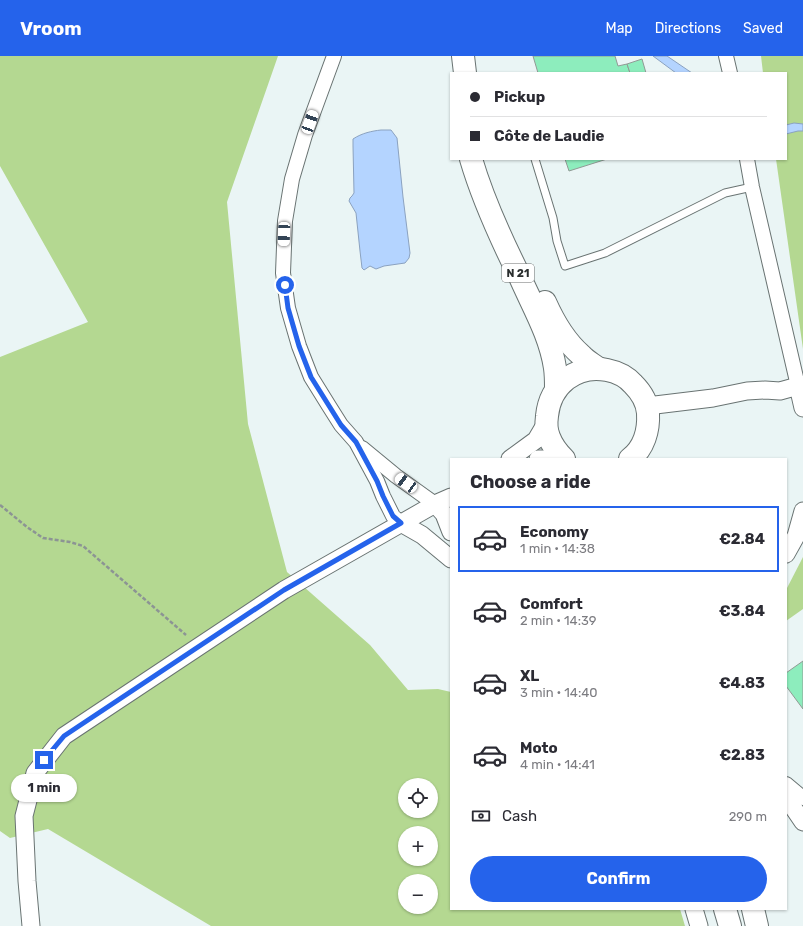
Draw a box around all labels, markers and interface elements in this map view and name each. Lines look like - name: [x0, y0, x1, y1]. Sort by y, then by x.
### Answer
- text: Vroom: [20, 17, 82, 40]
- text: Map: [606, 20, 633, 37]
- text: Directions: [655, 20, 721, 37]
- text: Saved: [743, 20, 783, 37]
- text: Pickup: [494, 88, 545, 106]
- car: [300, 109, 320, 135]
- text: Côte de Laudie: [494, 127, 604, 145]
- car: [278, 222, 290, 246]
- road number: N 21: [502, 264, 534, 282]
- route start: [276, 276, 294, 294]
- car: [393, 471, 419, 495]
- text: Choose a ride: [470, 471, 591, 493]
- icon: car: [472, 521, 508, 557]
- text: Economy: [520, 523, 589, 541]
- text: €2.84: [719, 530, 765, 548]
- text: 1 min · 14:38: [520, 541, 595, 556]
- icon: car: [472, 593, 508, 629]
- text: Comfort: [520, 595, 583, 613]
- text: €3.84: [719, 602, 765, 620]
- text: 2 min · 14:39: [520, 613, 597, 628]
- icon: car: [472, 665, 508, 701]
- text: XL: [520, 667, 539, 685]
- text: €4.83: [719, 674, 765, 692]
- text: 3 min · 14:40: [520, 685, 598, 700]
- icon: car: [472, 737, 508, 773]
- text: Moto: [520, 739, 558, 757]
- text: €2.83: [719, 746, 765, 764]
- route end: [35, 751, 53, 769]
- text: 4 min · 14:41: [520, 757, 595, 772]
- callout: 1 min: [11, 774, 77, 802]
- map controls: [398, 778, 438, 914]
- button: locate: [398, 778, 438, 818]
- text: 1 min: [27, 780, 61, 795]
- icon: cash: [470, 805, 492, 827]
- text: Cash: [502, 807, 537, 825]
- text: 290 m: [729, 809, 767, 824]
- button: +: [398, 826, 438, 866]
- button: Confirm: [470, 856, 767, 902]
- button: −: [398, 874, 438, 914]

